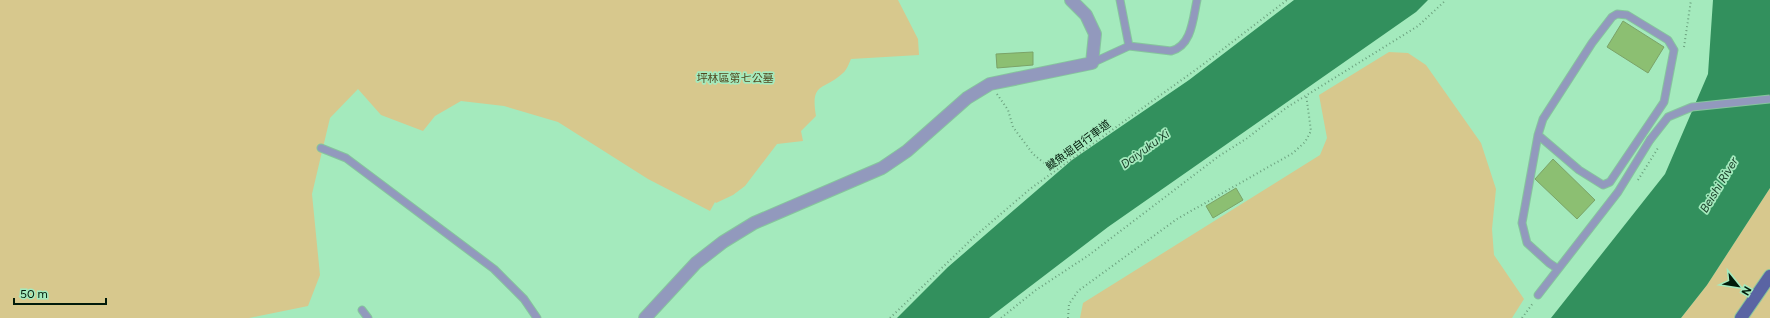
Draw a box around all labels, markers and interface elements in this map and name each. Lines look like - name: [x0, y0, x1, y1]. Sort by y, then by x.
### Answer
- park label: 坪林區第七公墓: [697, 72, 774, 85]
- street label: 𩻸魚堀自行車道: [1043, 118, 1113, 173]
- water label: Daiyuku Xi: [1118, 127, 1172, 171]
- water label: Beishi River: [1697, 154, 1741, 215]
- north arrow: [1718, 266, 1758, 306]
- scale bar: [14, 280, 106, 306]
- text: N: [1738, 284, 1754, 298]
- text: 50 m: [20, 287, 48, 301]

